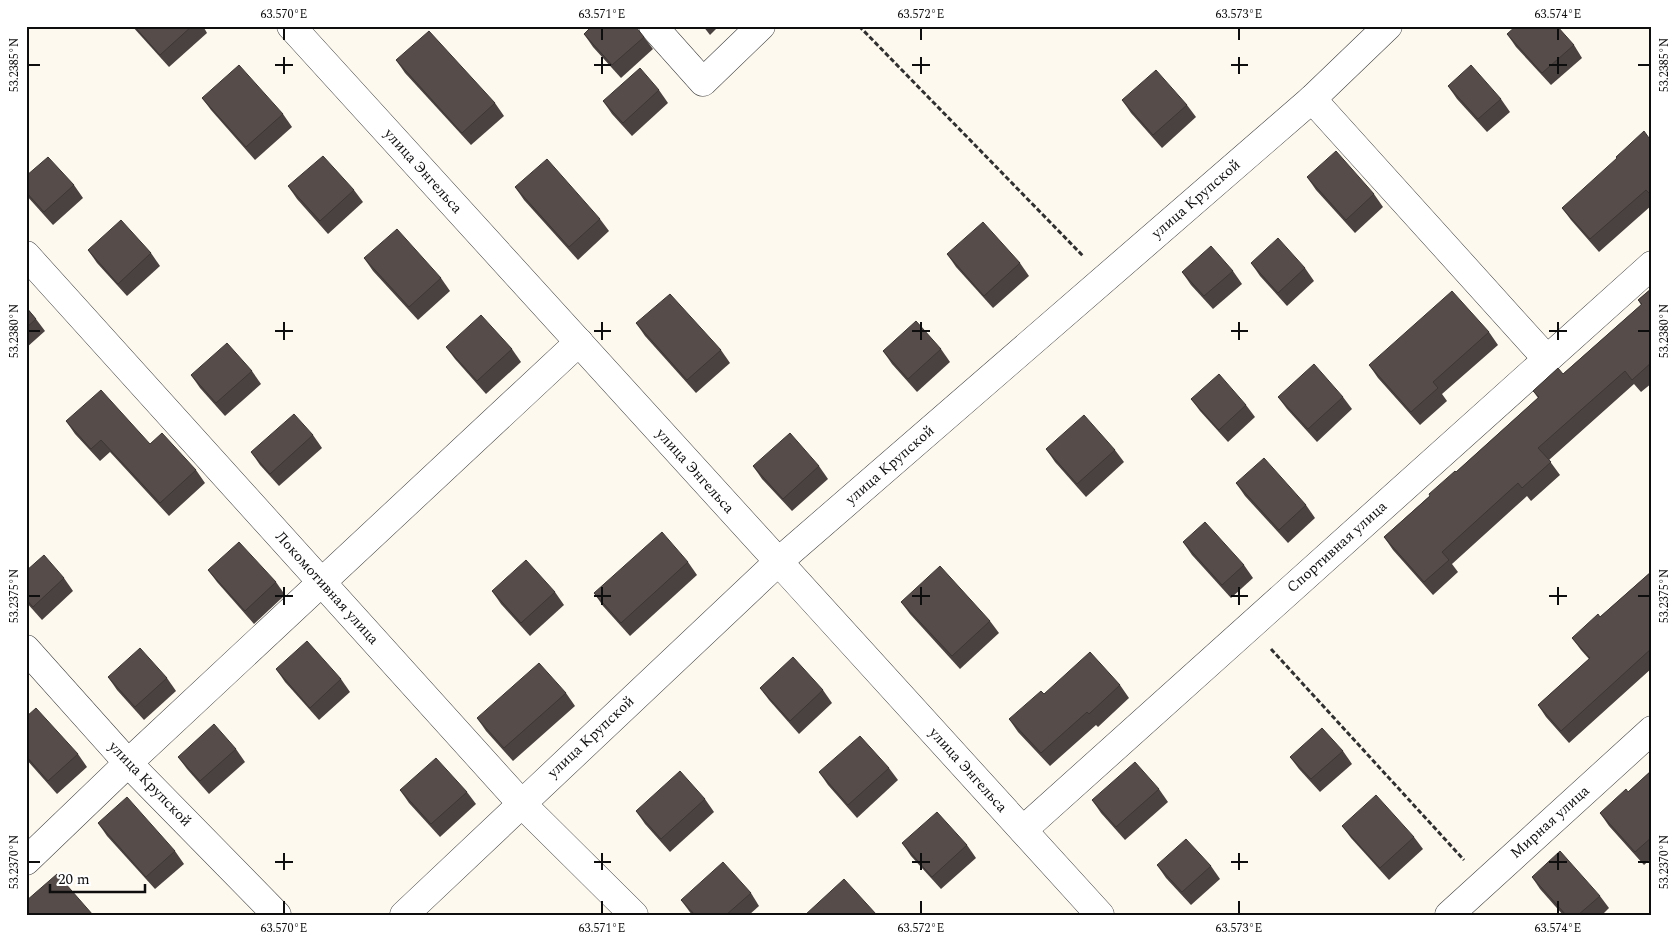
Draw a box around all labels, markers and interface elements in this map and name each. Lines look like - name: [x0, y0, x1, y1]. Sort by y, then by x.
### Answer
- text: 63.570°E: [261, 5, 307, 24]
- text: 63.571°E: [579, 5, 625, 24]
- text: 63.572°E: [898, 5, 944, 24]
- text: 63.573°E: [1216, 5, 1262, 24]
- text: 63.574°E: [1535, 5, 1581, 24]
- text: 53.2385°N: [5, 38, 24, 92]
- text: 53.2385°N: [1655, 38, 1674, 92]
- street label: улица Энгельса: [378, 122, 468, 219]
- street label: улица Крупской: [1146, 154, 1246, 245]
- text: 53.2380°N: [5, 304, 24, 358]
- text: 53.2380°N: [1655, 304, 1674, 358]
- street label: улица Крупской: [840, 420, 940, 511]
- street label: улица Энгельса: [650, 422, 740, 519]
- street label: Спортивная улица: [1282, 495, 1393, 599]
- street label: Локомотивная улица: [270, 526, 385, 650]
- text: 53.2375°N: [5, 569, 24, 623]
- text: 53.2375°N: [1655, 569, 1674, 623]
- street label: улица Крупской: [542, 690, 640, 784]
- street label: улица Энгельса: [923, 721, 1013, 818]
- street label: улица Крупской: [102, 735, 197, 832]
- street label: Мирная улица: [1505, 779, 1595, 864]
- text: 53.2370°N: [5, 835, 24, 889]
- text: 53.2370°N: [1655, 835, 1674, 889]
- scale bar: [50, 861, 145, 893]
- text: 20 m: [58, 868, 90, 891]
- text: 63.570°E: [261, 919, 307, 938]
- text: 63.571°E: [579, 919, 625, 938]
- text: 63.572°E: [898, 919, 944, 938]
- text: 63.573°E: [1216, 919, 1262, 938]
- text: 63.574°E: [1535, 919, 1581, 938]

